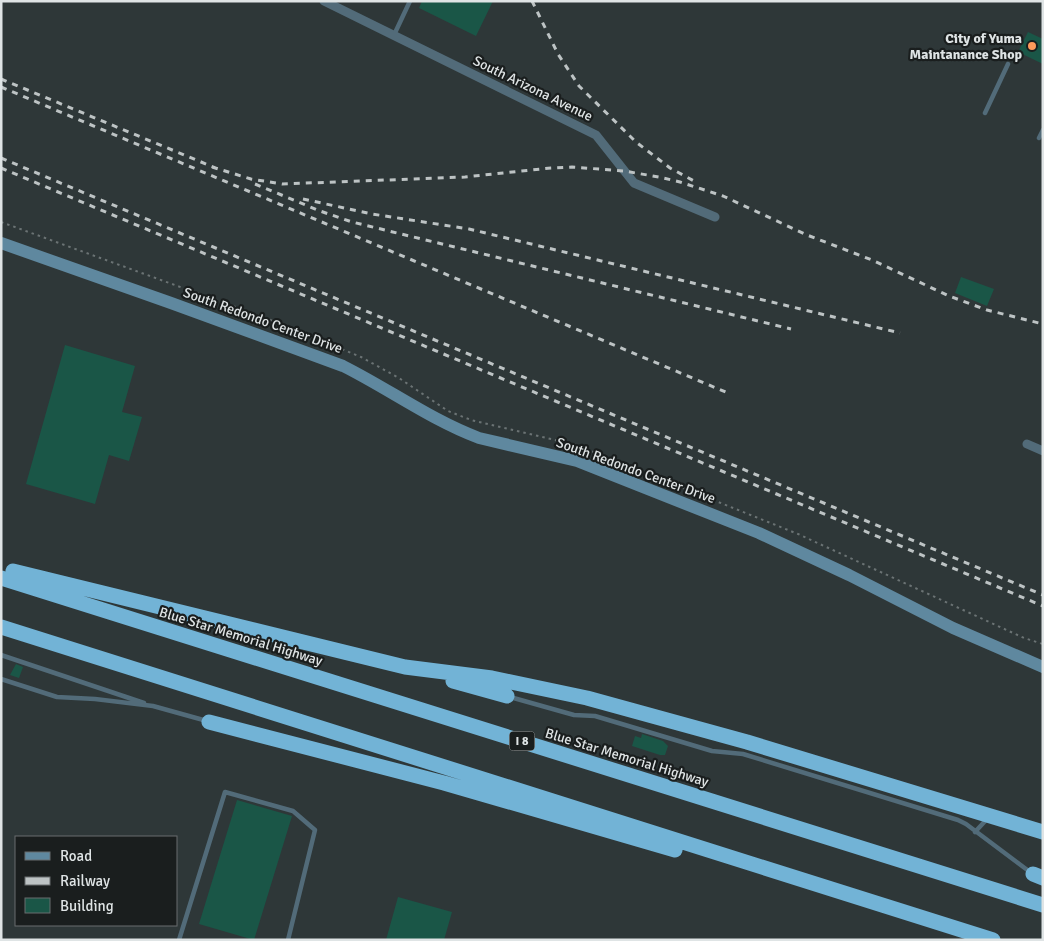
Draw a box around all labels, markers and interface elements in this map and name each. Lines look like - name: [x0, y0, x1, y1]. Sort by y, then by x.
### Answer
- place label: City of Yuma Maintanance Shop: [910, 30, 1022, 63]
- marker: City of Yuma Maintanance Shop: [1026, 40, 1038, 52]
- street label: South Arizona Avenue: [470, 52, 595, 125]
- street label: South Redondo Center Drive: [181, 284, 345, 357]
- street label: South Redondo Center Drive: [554, 434, 718, 507]
- street label: Blue Star Memorial Highway: [157, 604, 325, 670]
- street label: Blue Star Memorial Highway: [543, 725, 711, 791]
- road number: I 8: [510, 731, 534, 750]
- legend: [15, 836, 178, 926]
- text: Road: [60, 847, 92, 865]
- text: Railway: [60, 872, 110, 890]
- text: Building: [60, 897, 114, 915]

